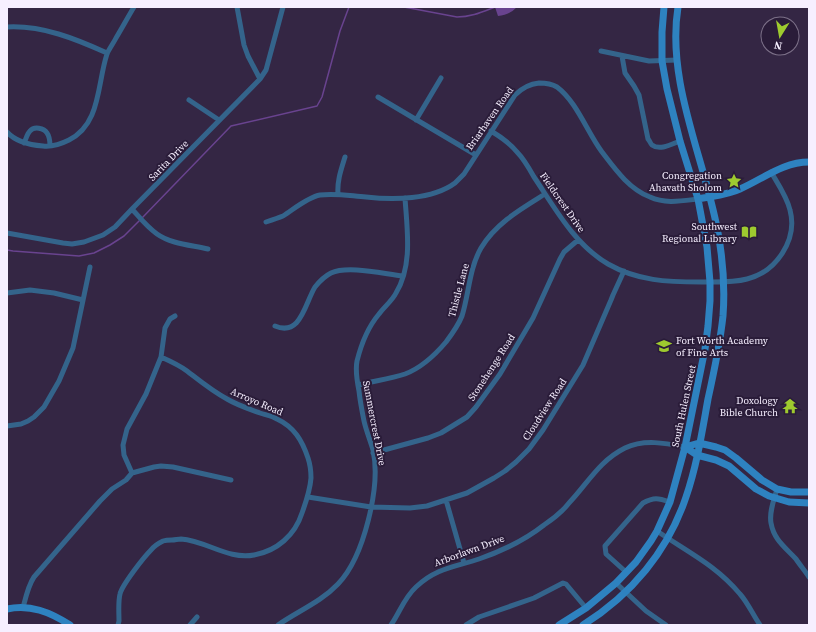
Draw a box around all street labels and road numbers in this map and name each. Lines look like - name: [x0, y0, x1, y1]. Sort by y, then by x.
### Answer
- street label: Briarhaven Road: [463, 84, 516, 153]
- street label: Sarita Drive: [146, 137, 191, 184]
- street label: Fieldcrest Drive: [537, 170, 588, 235]
- street label: Thistle Lane: [445, 262, 472, 318]
- street label: Stonehenge Road: [465, 331, 518, 403]
- street label: South Hulen Street: [668, 363, 699, 448]
- street label: Cloudview Road: [519, 375, 570, 443]
- street label: Summercrest Drive: [360, 380, 389, 467]
- street label: Arroyo Road: [229, 385, 285, 418]
- street label: Arborlawn Drive: [432, 532, 506, 569]

